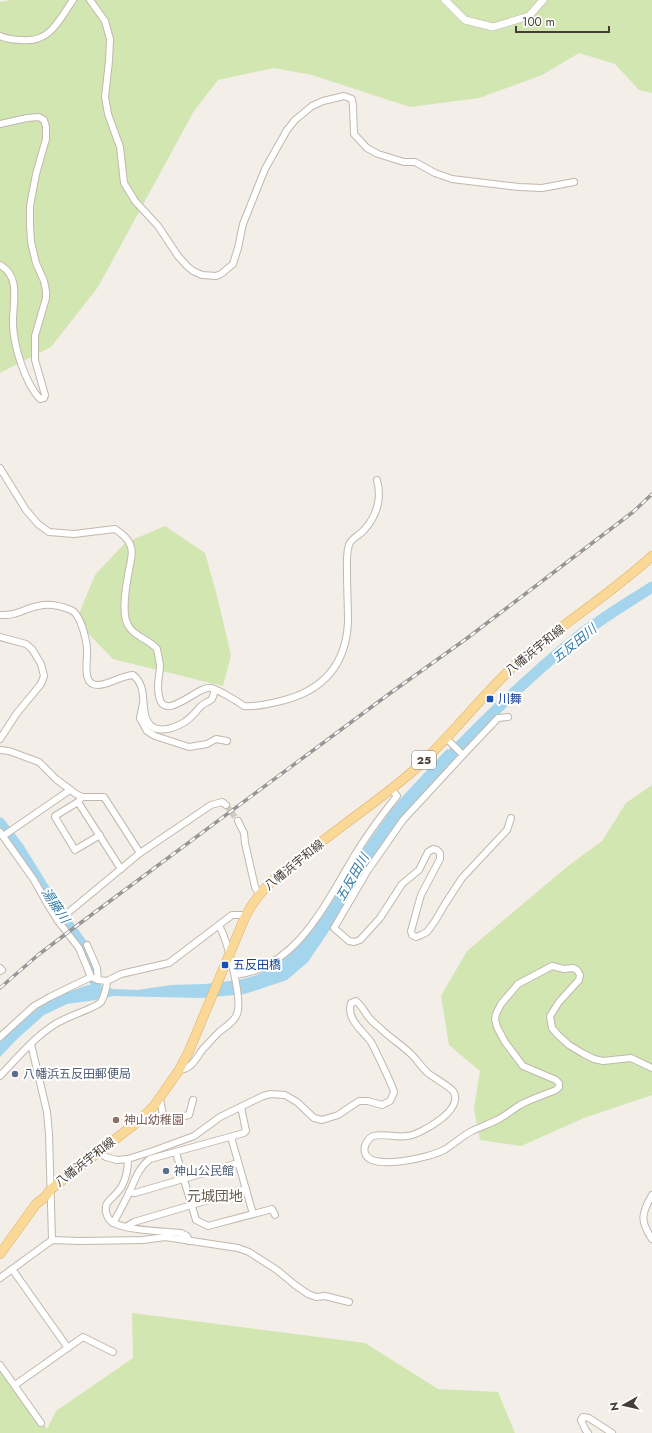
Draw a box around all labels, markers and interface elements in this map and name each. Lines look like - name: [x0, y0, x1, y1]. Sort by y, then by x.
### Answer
- scale bar: [516, 8, 609, 34]
- text: 100 m: [522, 13, 555, 31]
- water label: 五反田川: [548, 618, 602, 667]
- street label: 八幡浜宇和線: [501, 620, 569, 680]
- place label: 川舞: [498, 690, 522, 708]
- marker: 川舞: [485, 694, 495, 704]
- road number: 25: [412, 751, 436, 769]
- street label: 八幡浜宇和線: [260, 835, 328, 895]
- water label: 五反田川: [331, 848, 375, 905]
- water label: 湯藤川: [37, 884, 75, 928]
- place label: 五反田橋: [233, 956, 281, 974]
- marker: 五反田橋: [220, 960, 230, 970]
- place label: 八幡浜五反田郵便局: [23, 1065, 131, 1083]
- marker: 八幡浜五反田郵便局: [10, 1069, 20, 1079]
- place label: 神山幼稚園: [124, 1111, 184, 1129]
- marker: 神山幼稚園: [111, 1115, 121, 1125]
- street label: 八幡浜宇和線: [51, 1133, 119, 1191]
- place label: 神山公民館: [174, 1162, 234, 1180]
- marker: 神山公民館: [161, 1166, 171, 1176]
- district label: 元城団地: [187, 1186, 243, 1206]
- north arrow: [604, 1385, 644, 1425]
- text: N: [606, 1401, 623, 1412]

